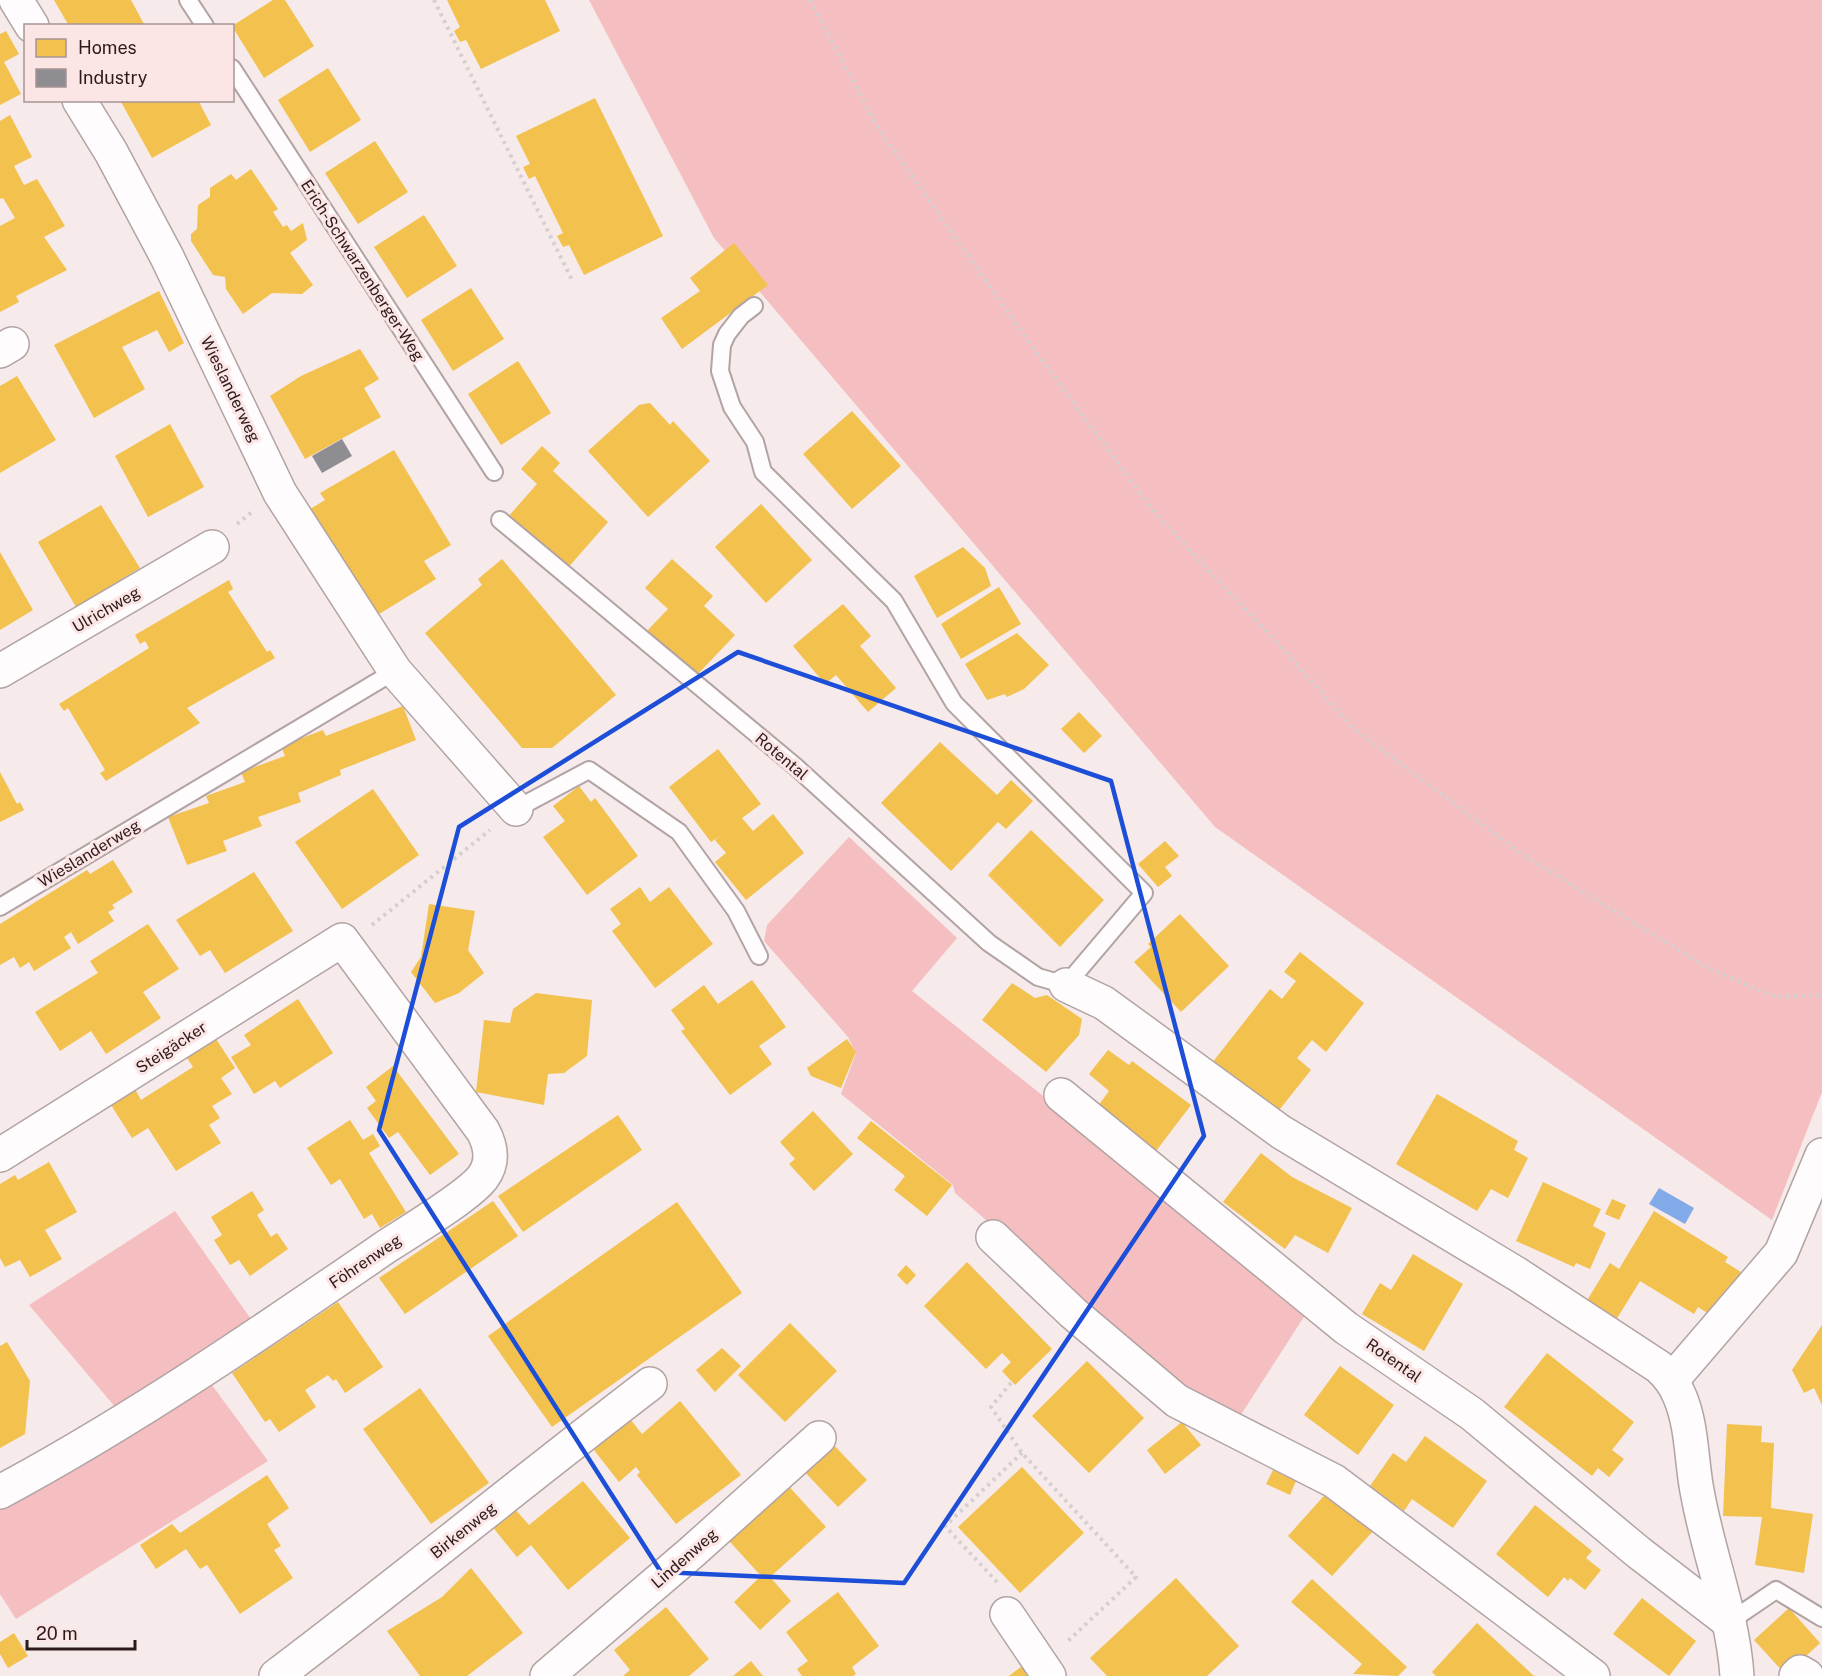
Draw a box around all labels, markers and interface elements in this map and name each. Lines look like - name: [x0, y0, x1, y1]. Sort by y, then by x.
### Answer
- legend: [24, 24, 234, 102]
- text: Homes: [78, 37, 137, 58]
- text: Industry: [78, 67, 148, 88]
- street label: Erich-Schwarzenberger-Weg: [297, 176, 428, 364]
- street label: Wieslanderweg: [197, 333, 264, 445]
- street label: Ulrichweg: [69, 582, 144, 636]
- street label: Rotental: [751, 729, 812, 784]
- street label: Wieslanderweg: [35, 816, 144, 891]
- street label: Steigäcker: [132, 1018, 210, 1077]
- street label: Föhrenweg: [326, 1230, 405, 1292]
- street label: Rotental: [1362, 1335, 1425, 1386]
- street label: Birkenweg: [427, 1498, 500, 1563]
- street label: Lindenweg: [647, 1524, 721, 1592]
- scale bar: [27, 1613, 135, 1651]
- text: 20 m: [36, 1623, 78, 1644]

